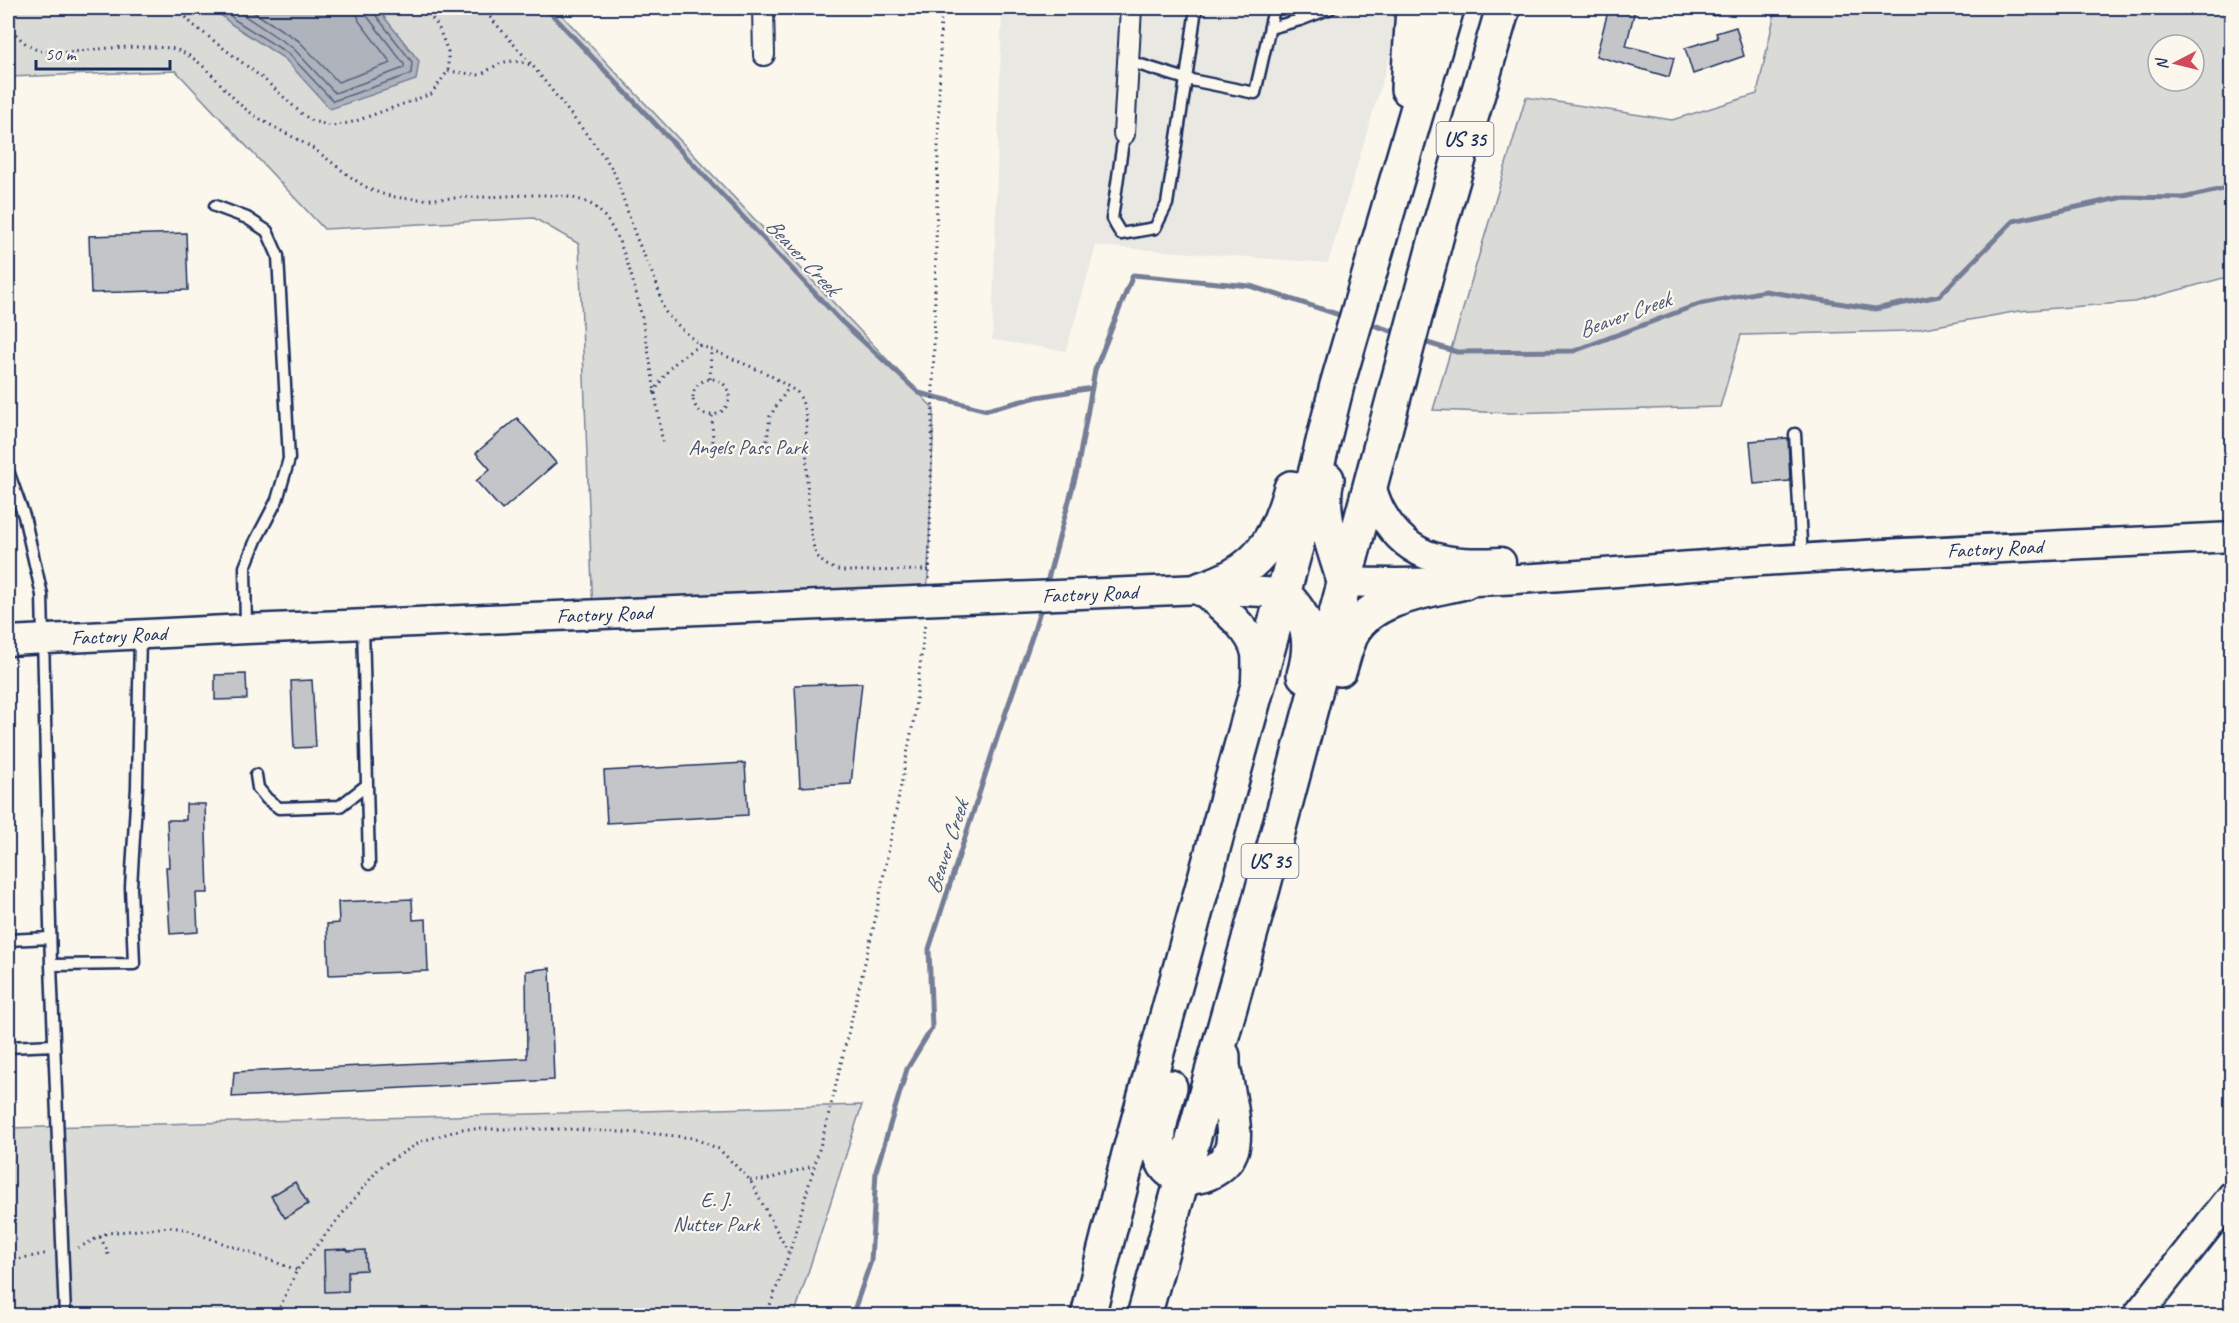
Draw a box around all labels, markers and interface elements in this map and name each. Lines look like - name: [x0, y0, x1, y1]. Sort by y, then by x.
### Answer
- scale bar: [36, 33, 170, 71]
- north arrow: [2146, 33, 2206, 93]
- text: 50 m: [45, 43, 78, 65]
- text: N: [2151, 56, 2173, 71]
- road number: US 35: [1436, 122, 1494, 156]
- water label: Beaver Creek: [759, 212, 848, 304]
- water label: Beaver Creek: [1575, 284, 1678, 344]
- park label: Angels Pass Park: [688, 434, 809, 460]
- street label: Factory Road: [1946, 533, 2047, 564]
- street label: Factory Road: [1042, 579, 1142, 609]
- street label: Factory Road: [556, 599, 656, 629]
- street label: Factory Road: [70, 620, 171, 651]
- water label: Beaver Creek: [919, 794, 976, 897]
- road number: US 35: [1242, 844, 1298, 878]
- park label: E. J. Nutter Park: [673, 1187, 761, 1237]

